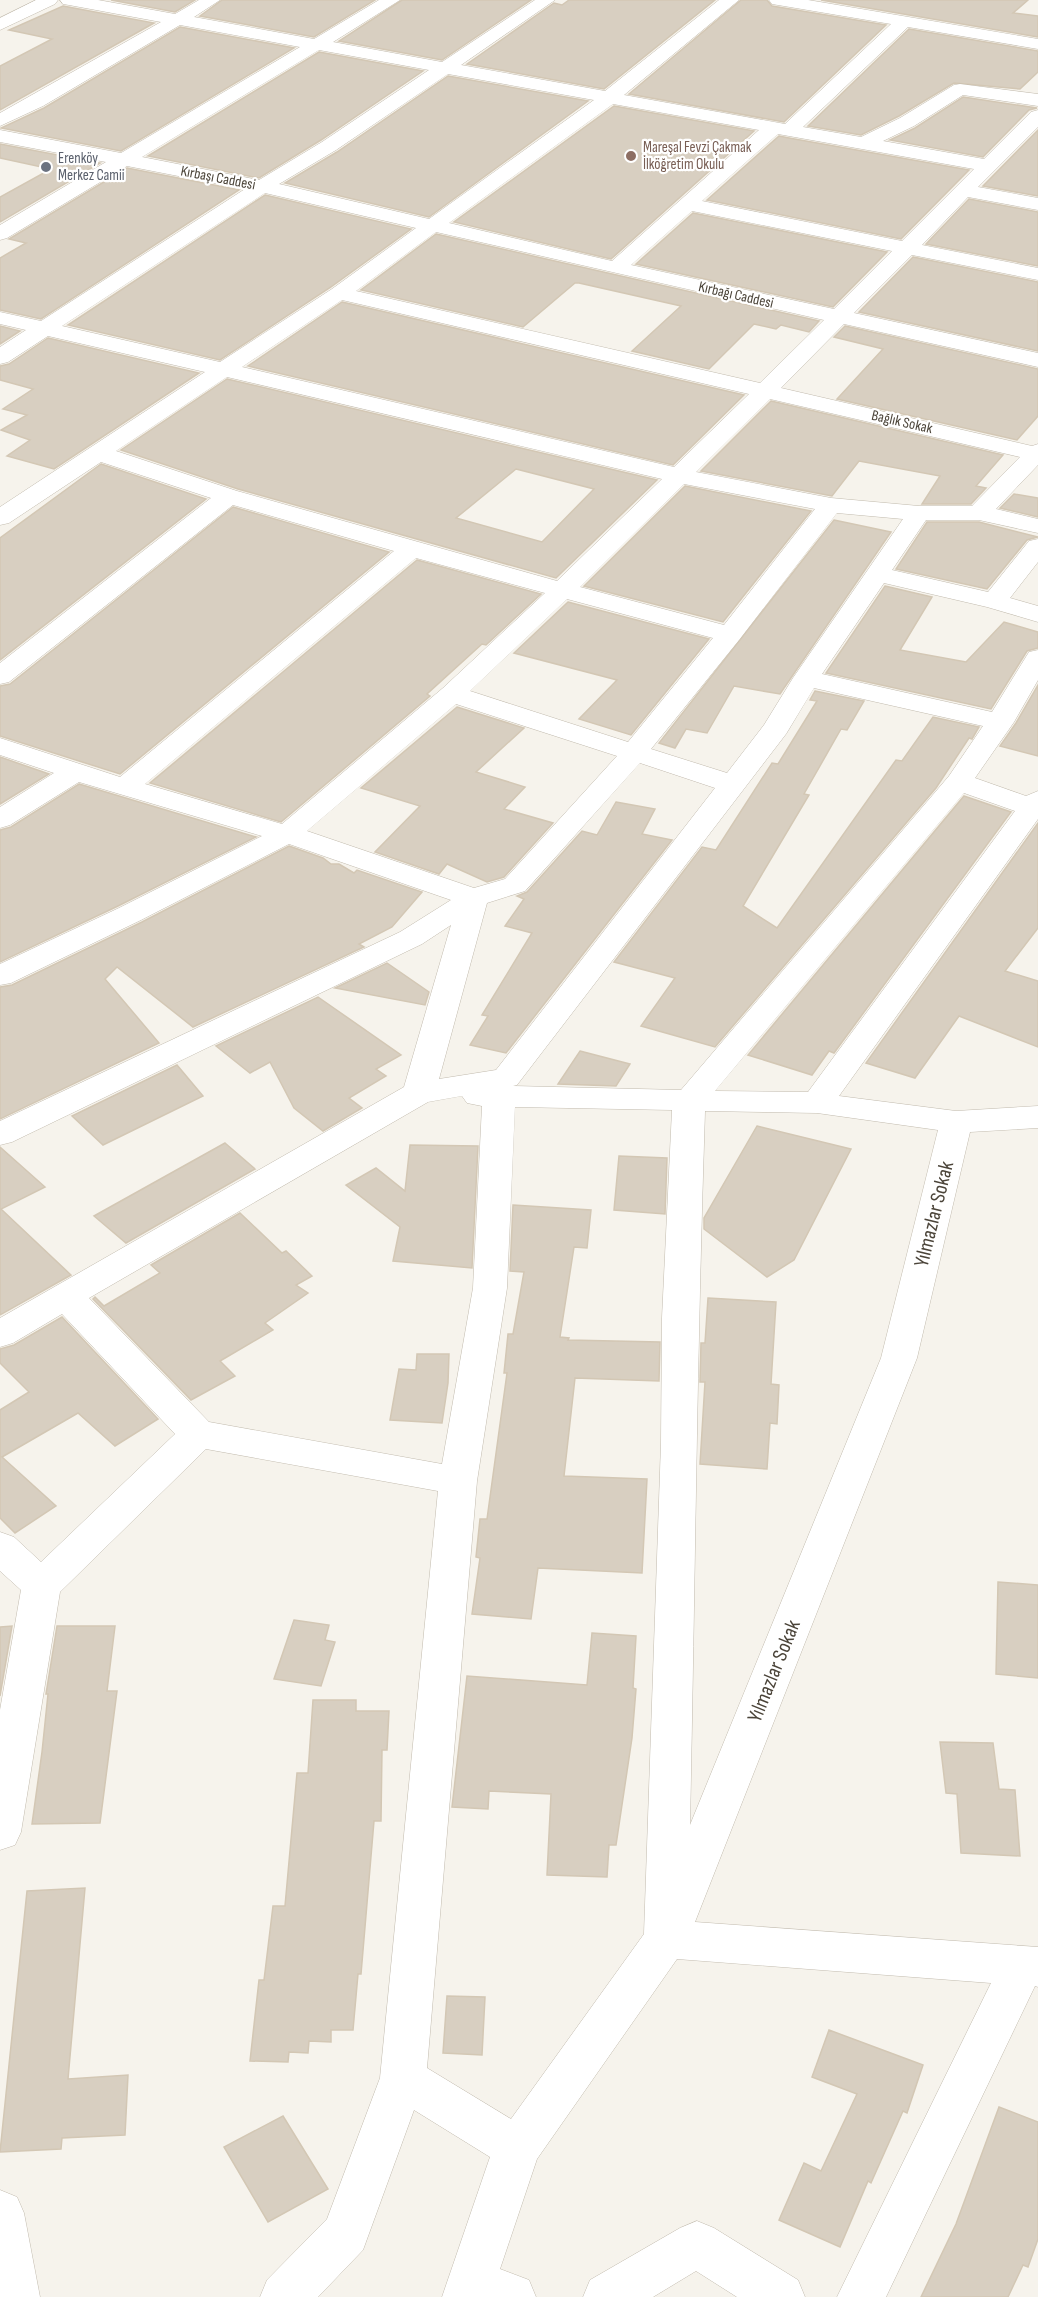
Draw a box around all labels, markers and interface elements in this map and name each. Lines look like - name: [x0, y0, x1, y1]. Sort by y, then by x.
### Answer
- place label: Mareşal Fevzi Çakmak İlköğretim Okulu: [643, 138, 752, 174]
- place label: Erenköy Merkez Camii: [58, 149, 125, 185]
- marker: Mareşal Fevzi Çakmak İlköğretim Okulu: [624, 149, 638, 163]
- marker: Erenköy Merkez Camii: [39, 160, 53, 174]
- street label: Kırbaşı Caddesi: [179, 161, 257, 195]
- street label: Kırbağı Caddesi: [697, 277, 776, 313]
- street label: Bağlık Sokak: [870, 406, 935, 438]
- street label: Yılmazlar Sokak: [909, 1159, 959, 1269]
- street label: Yılmazlar Sokak: [742, 1616, 806, 1726]

